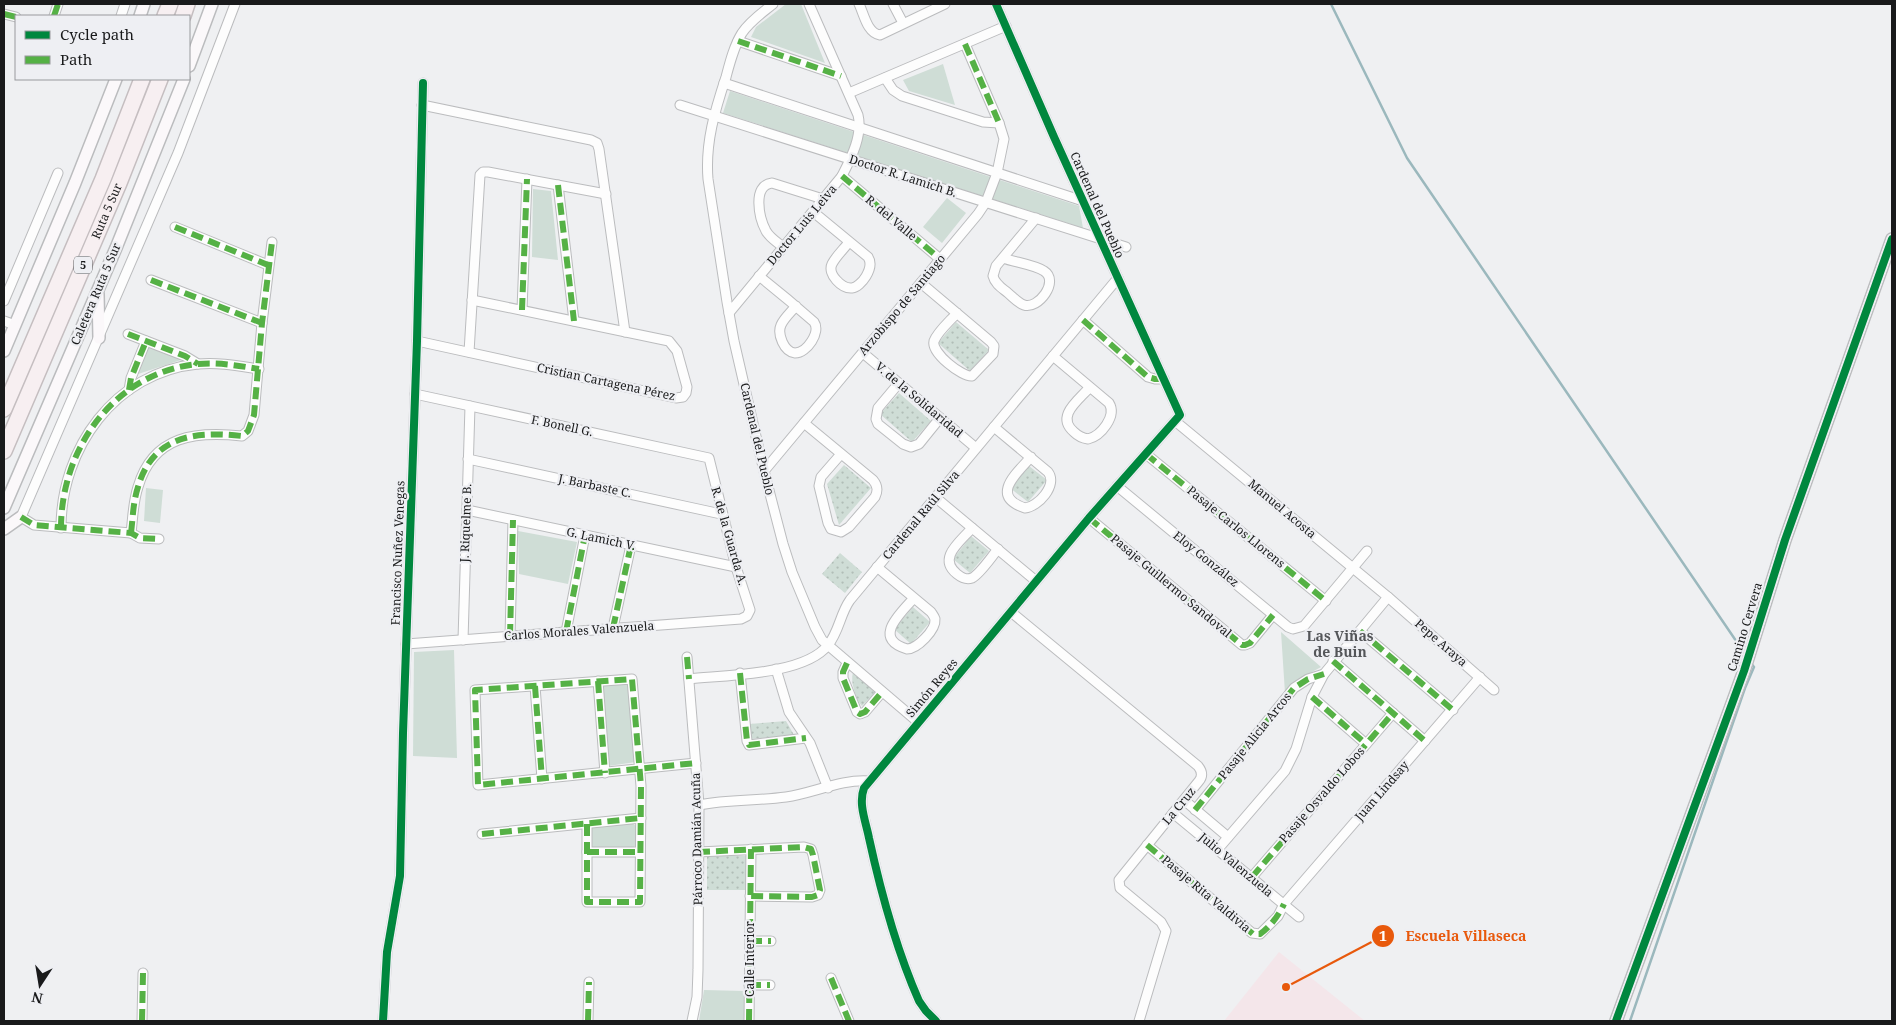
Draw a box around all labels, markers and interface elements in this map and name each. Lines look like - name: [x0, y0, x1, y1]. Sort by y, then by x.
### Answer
- legend: [15, 15, 190, 80]
- text: Cycle path: [60, 24, 135, 44]
- text: Path: [60, 49, 93, 69]
- street label: Cardenal del Pueblo: [1066, 149, 1129, 261]
- street label: Doctor R. Lamich B.: [847, 150, 959, 201]
- street label: Ruta 5 Sur: [87, 180, 126, 242]
- street label: Doctor Luis Leiva: [763, 181, 841, 269]
- street label: R. del Valle: [862, 191, 921, 244]
- street label: Caletera Ruta 5 Sur: [66, 240, 125, 347]
- street label: Arzobispo de Santiago: [854, 250, 949, 359]
- road number: 5: [74, 256, 92, 274]
- street label: V. de la Solidaridad: [872, 358, 967, 442]
- street label: Cristian Cartagena Pérez: [535, 359, 677, 404]
- street label: Cardenal del Pueblo: [736, 381, 779, 497]
- street label: F. Bonell G.: [530, 411, 595, 440]
- street label: Cardenal Raúl Silva: [878, 466, 963, 563]
- street label: J. Barbaste C.: [556, 469, 633, 502]
- street label: Manuel Acosta: [1245, 475, 1320, 542]
- street label: Francisco Nuñez Venegas: [386, 480, 409, 626]
- street label: Pasaje Carlos Llorens: [1184, 482, 1289, 571]
- street label: J. Riquelme B.: [456, 483, 475, 564]
- street label: R. de la Guarda A.: [707, 485, 752, 587]
- street label: G. Lamich V.: [565, 523, 637, 554]
- street label: Eloy González: [1170, 527, 1243, 590]
- street label: Pasaje Guillermo Sandoval: [1107, 530, 1236, 641]
- street label: Camino Cervera: [1723, 580, 1766, 673]
- street label: Pepe Araya: [1411, 615, 1471, 670]
- street label: Carlos Morales Valenzuela: [503, 617, 655, 644]
- district label: Las Viñas de Buin: [1306, 626, 1374, 661]
- street label: Simón Reyes: [902, 654, 961, 721]
- street label: Pasaje Alicia Arcos: [1214, 689, 1295, 783]
- street label: Pasaje Osvaldo Lobos: [1275, 743, 1368, 847]
- street label: Juan Lindsay: [1350, 757, 1413, 825]
- street label: Párroco Damián Acuña: [687, 772, 706, 905]
- street label: La Cruz: [1158, 783, 1199, 828]
- street label: Julio Valenzuela: [1195, 828, 1277, 901]
- street label: Pasaje Rita Valdivia: [1158, 851, 1255, 936]
- street label: Calle Interior: [741, 921, 758, 997]
- callout: Escuela Villaseca: [1371, 921, 1537, 950]
- text: 1: [1379, 925, 1387, 945]
- text: Escuela Villaseca: [1405, 926, 1527, 945]
- north arrow: [15, 960, 65, 1010]
- text: N: [30, 988, 45, 1009]

